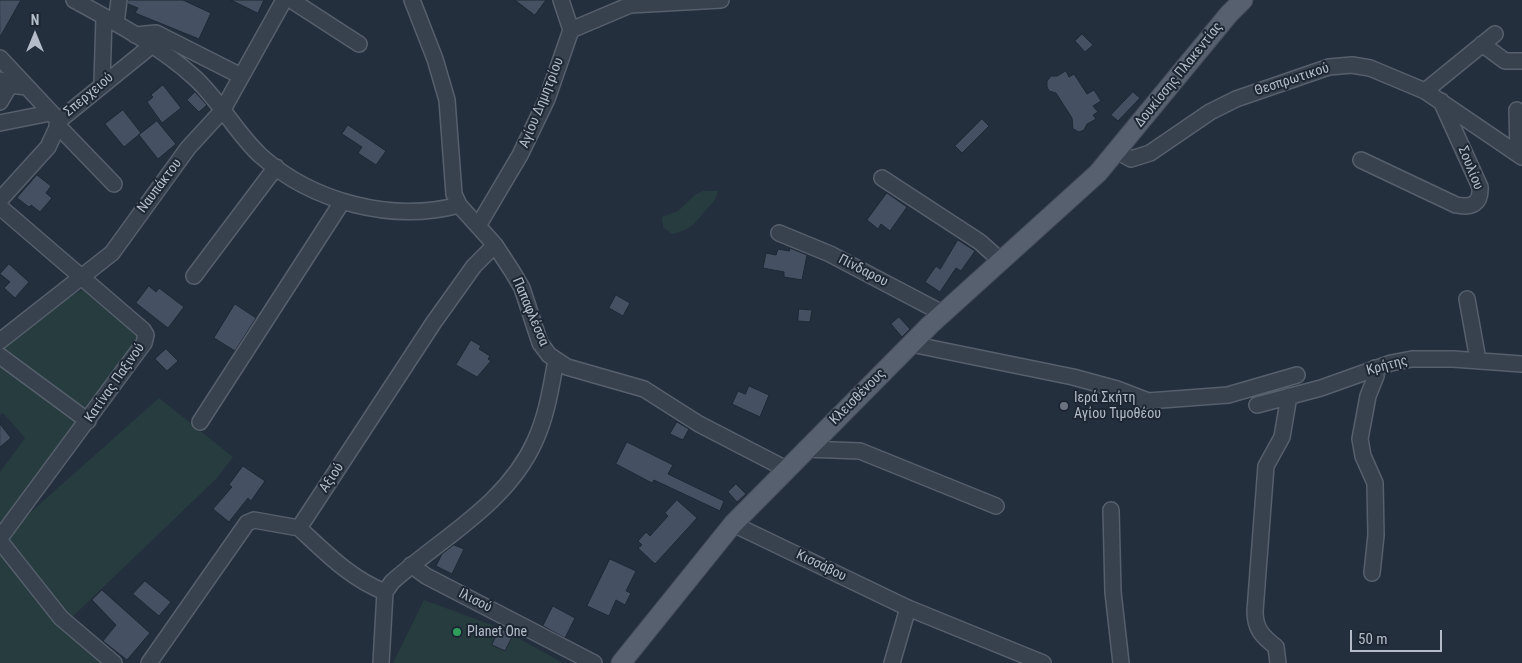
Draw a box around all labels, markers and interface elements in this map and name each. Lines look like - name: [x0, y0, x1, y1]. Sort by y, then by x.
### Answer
- north arrow: [10, 10, 60, 60]
- text: N: [31, 12, 39, 28]
- street label: Δουκίσσης Πλακεντίας: [1131, 19, 1227, 131]
- street label: Αγίου Δημητρίου: [516, 55, 568, 151]
- street label: Θεσπρωτικού: [1253, 60, 1331, 100]
- street label: Σπερχειού: [61, 69, 117, 121]
- street label: Σουλίου: [1454, 144, 1486, 192]
- street label: Ναυπάκτου: [134, 156, 186, 216]
- street label: Πίνδαρου: [835, 251, 891, 291]
- street label: Παπαφλέσσα: [508, 275, 552, 349]
- street label: Κατίνας Παξινού: [81, 340, 149, 426]
- street label: Κρήτης: [1365, 352, 1409, 380]
- street label: Κλεισθένους: [827, 366, 889, 428]
- place label: Ιερά Σκήτη Αγίου Τιμοθέου: [1074, 390, 1161, 422]
- marker: Ιερά Σκήτη Αγίου Τιμοθέου: [1058, 400, 1070, 412]
- street label: Αξιού: [316, 460, 348, 496]
- street label: Κισσάβου: [793, 547, 849, 585]
- street label: Ιλισού: [456, 586, 494, 616]
- scale bar: [1352, 620, 1444, 652]
- place label: Planet One: [467, 624, 527, 640]
- marker: Planet One: [451, 626, 463, 638]
- text: 50 m: [1358, 630, 1388, 648]

